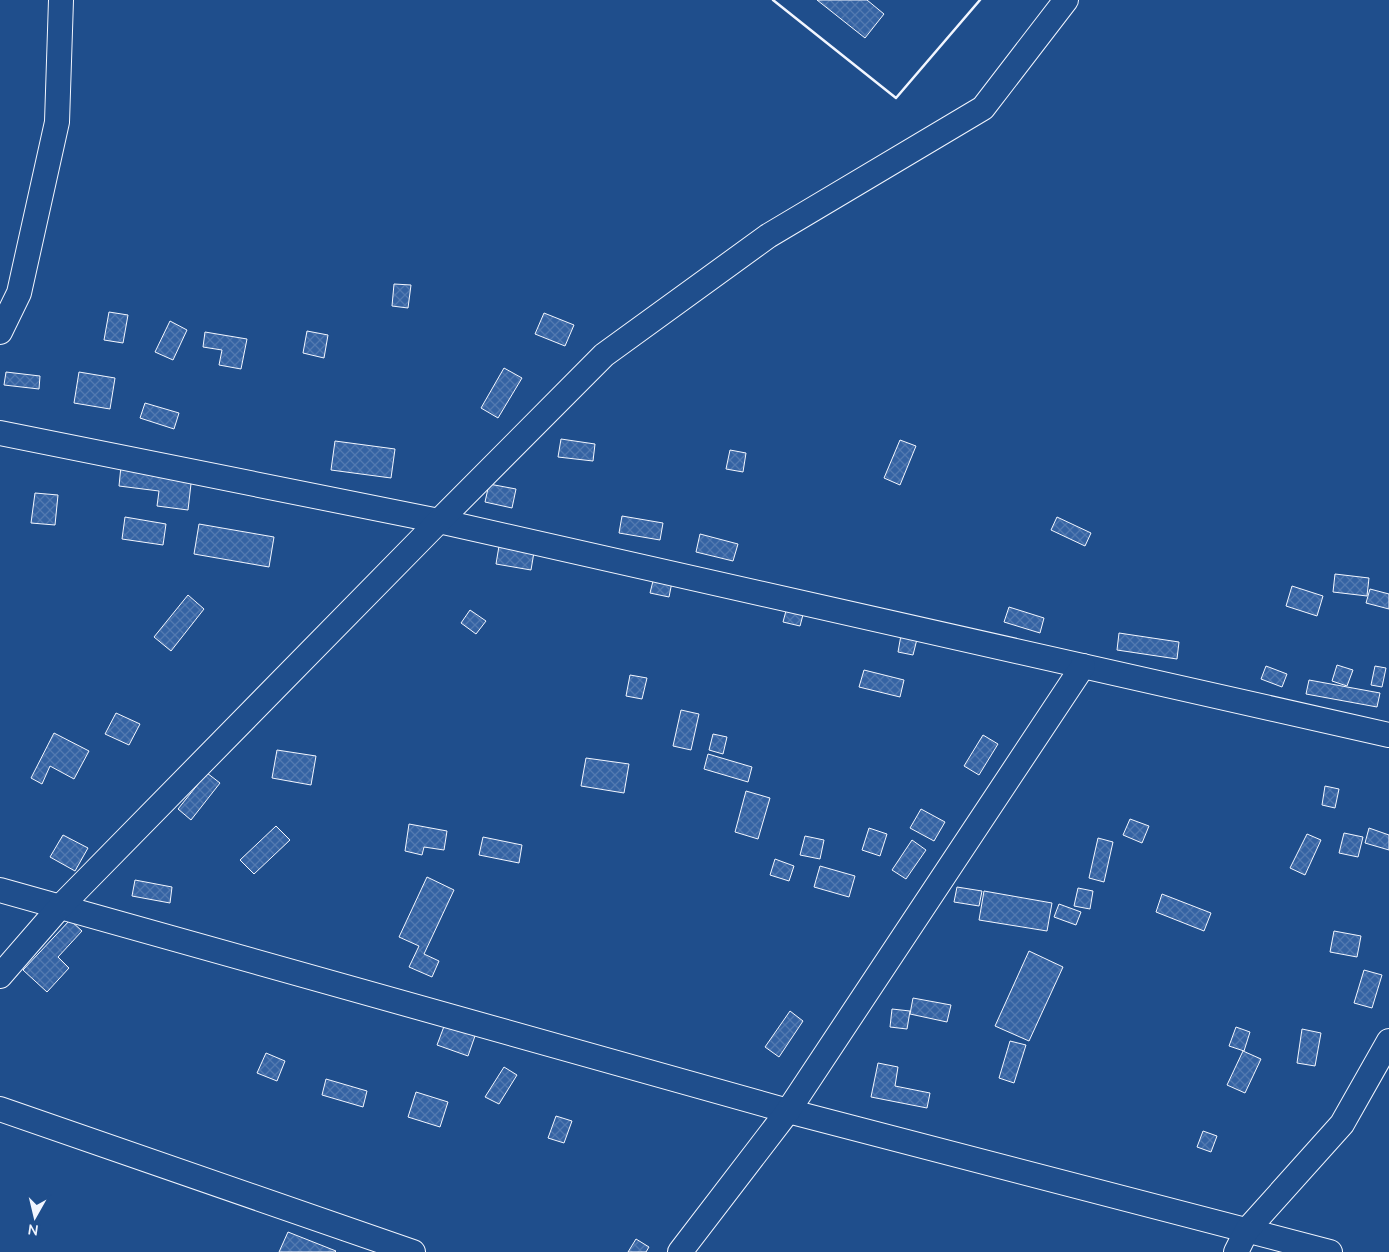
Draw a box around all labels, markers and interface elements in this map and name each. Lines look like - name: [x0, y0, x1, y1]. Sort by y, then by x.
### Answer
- north arrow: [10, 1192, 60, 1242]
- text: N: [27, 1219, 40, 1240]

